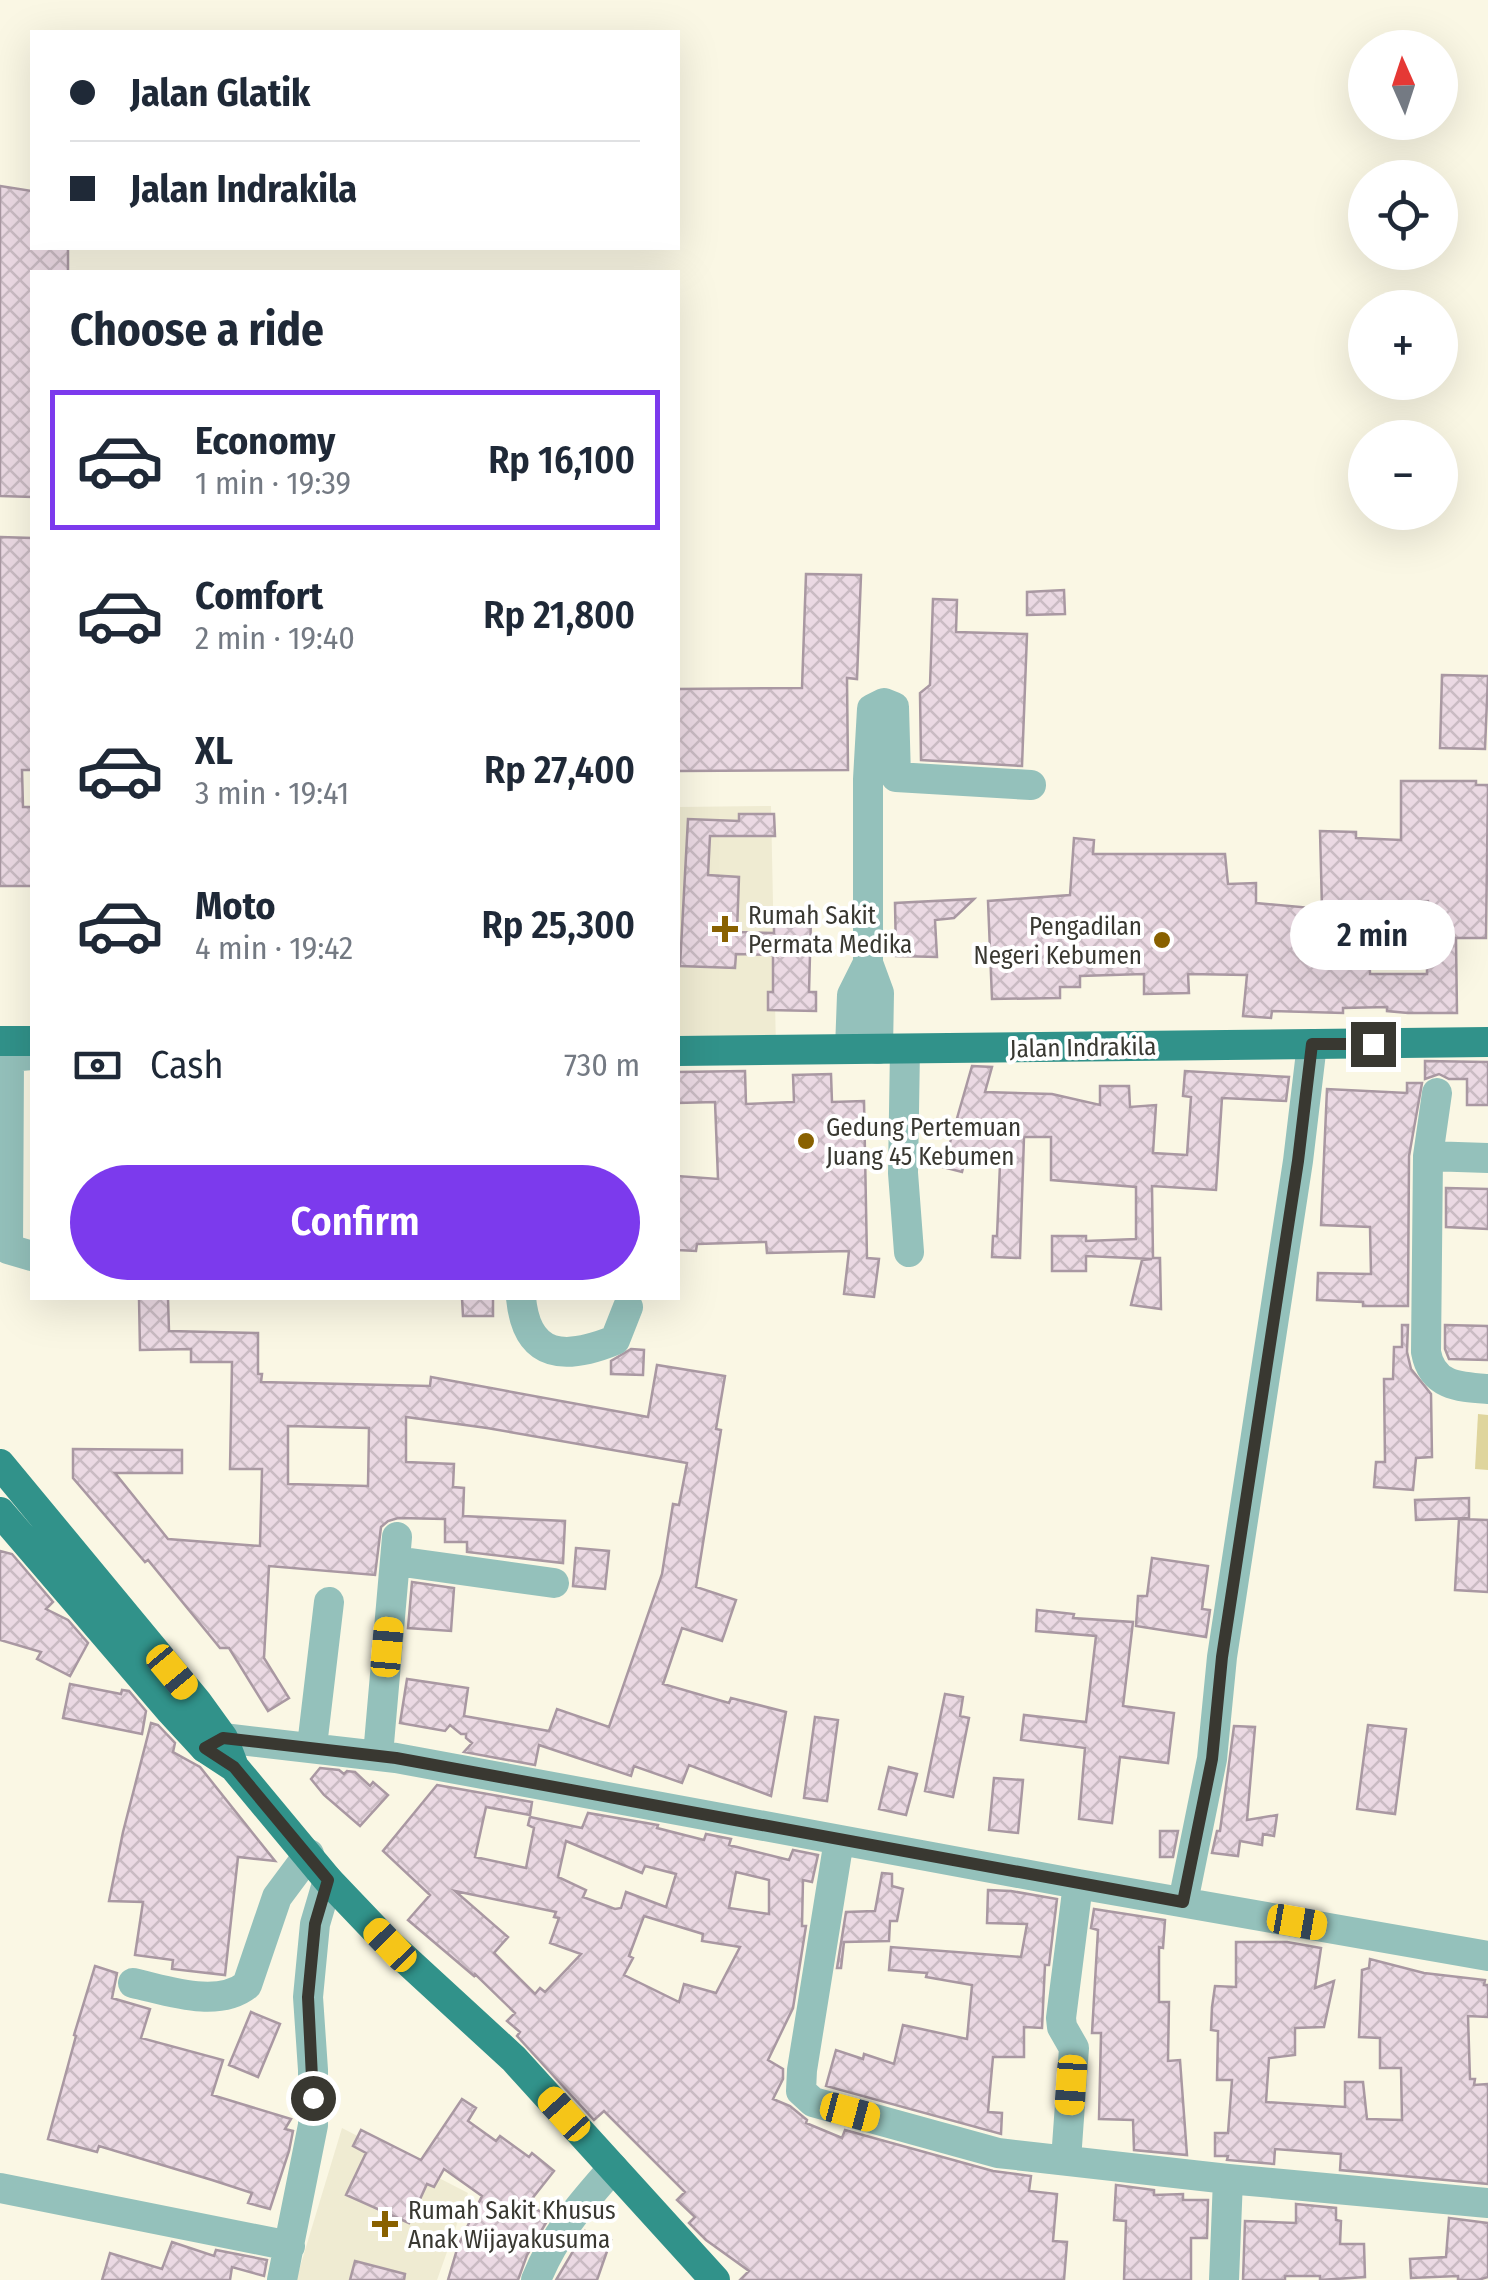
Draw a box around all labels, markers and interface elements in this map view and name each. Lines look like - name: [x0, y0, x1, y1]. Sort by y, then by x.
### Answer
- north arrow: [1348, 30, 1458, 140]
- map controls: [1348, 30, 1458, 530]
- text: Jalan Glatik: [130, 70, 310, 116]
- button: locate: [1348, 160, 1458, 270]
- text: Jalan Indrakila: [130, 166, 357, 212]
- button: +: [1348, 290, 1458, 400]
- text: Choose a ride: [70, 303, 324, 357]
- icon: car: [75, 415, 165, 505]
- text: Economy: [195, 418, 335, 464]
- button: −: [1348, 420, 1458, 530]
- text: Rp 16,100: [488, 437, 635, 483]
- text: 1 min · 19:39: [195, 464, 351, 502]
- icon: car: [75, 570, 165, 660]
- text: Comfort: [195, 573, 323, 619]
- text: Rp 21,800: [483, 592, 635, 638]
- text: 2 min · 19:40: [195, 619, 355, 657]
- icon: car: [75, 725, 165, 815]
- text: XL: [195, 728, 233, 774]
- text: Rp 27,400: [484, 747, 635, 793]
- text: 3 min · 19:41: [195, 774, 349, 812]
- icon: car: [75, 880, 165, 970]
- text: Moto: [195, 883, 276, 929]
- callout: 2 min: [1290, 899, 1456, 969]
- place label: Rumah Sakit Permata Medika: [748, 901, 912, 960]
- text: Rp 25,300: [481, 902, 635, 948]
- place label: Pengadilan Negeri Kebumen: [974, 912, 1142, 971]
- marker: Rumah Sakit Permata Medika: [712, 916, 738, 942]
- text: 2 min: [1337, 916, 1408, 954]
- text: 4 min · 19:42: [195, 929, 353, 967]
- marker: Pengadilan Negeri Kebumen: [1151, 929, 1173, 951]
- route end: [1351, 1022, 1396, 1067]
- street label: Jalan Indrakila: [1009, 1032, 1157, 1064]
- icon: cash: [70, 1038, 125, 1093]
- text: Cash: [150, 1042, 224, 1088]
- text: 730 m: [564, 1046, 640, 1084]
- place label: Gedung Pertemuan Juang 45 Kebumen: [826, 1113, 1021, 1172]
- marker: Gedung Pertemuan Juang 45 Kebumen: [795, 1130, 817, 1152]
- button: Confirm: [70, 1165, 640, 1280]
- car: [369, 1616, 405, 1678]
- car: [141, 1639, 203, 1705]
- car: [1265, 1902, 1329, 1942]
- car: [358, 1913, 422, 1977]
- car: [1054, 2054, 1088, 2116]
- route start: [291, 2076, 336, 2121]
- car: [533, 2082, 595, 2146]
- car: [817, 2090, 883, 2134]
- place label: Rumah Sakit Khusus Anak Wijayakusuma: [408, 2196, 616, 2255]
- marker: Rumah Sakit Khusus Anak Wijayakusuma: [372, 2211, 398, 2237]

